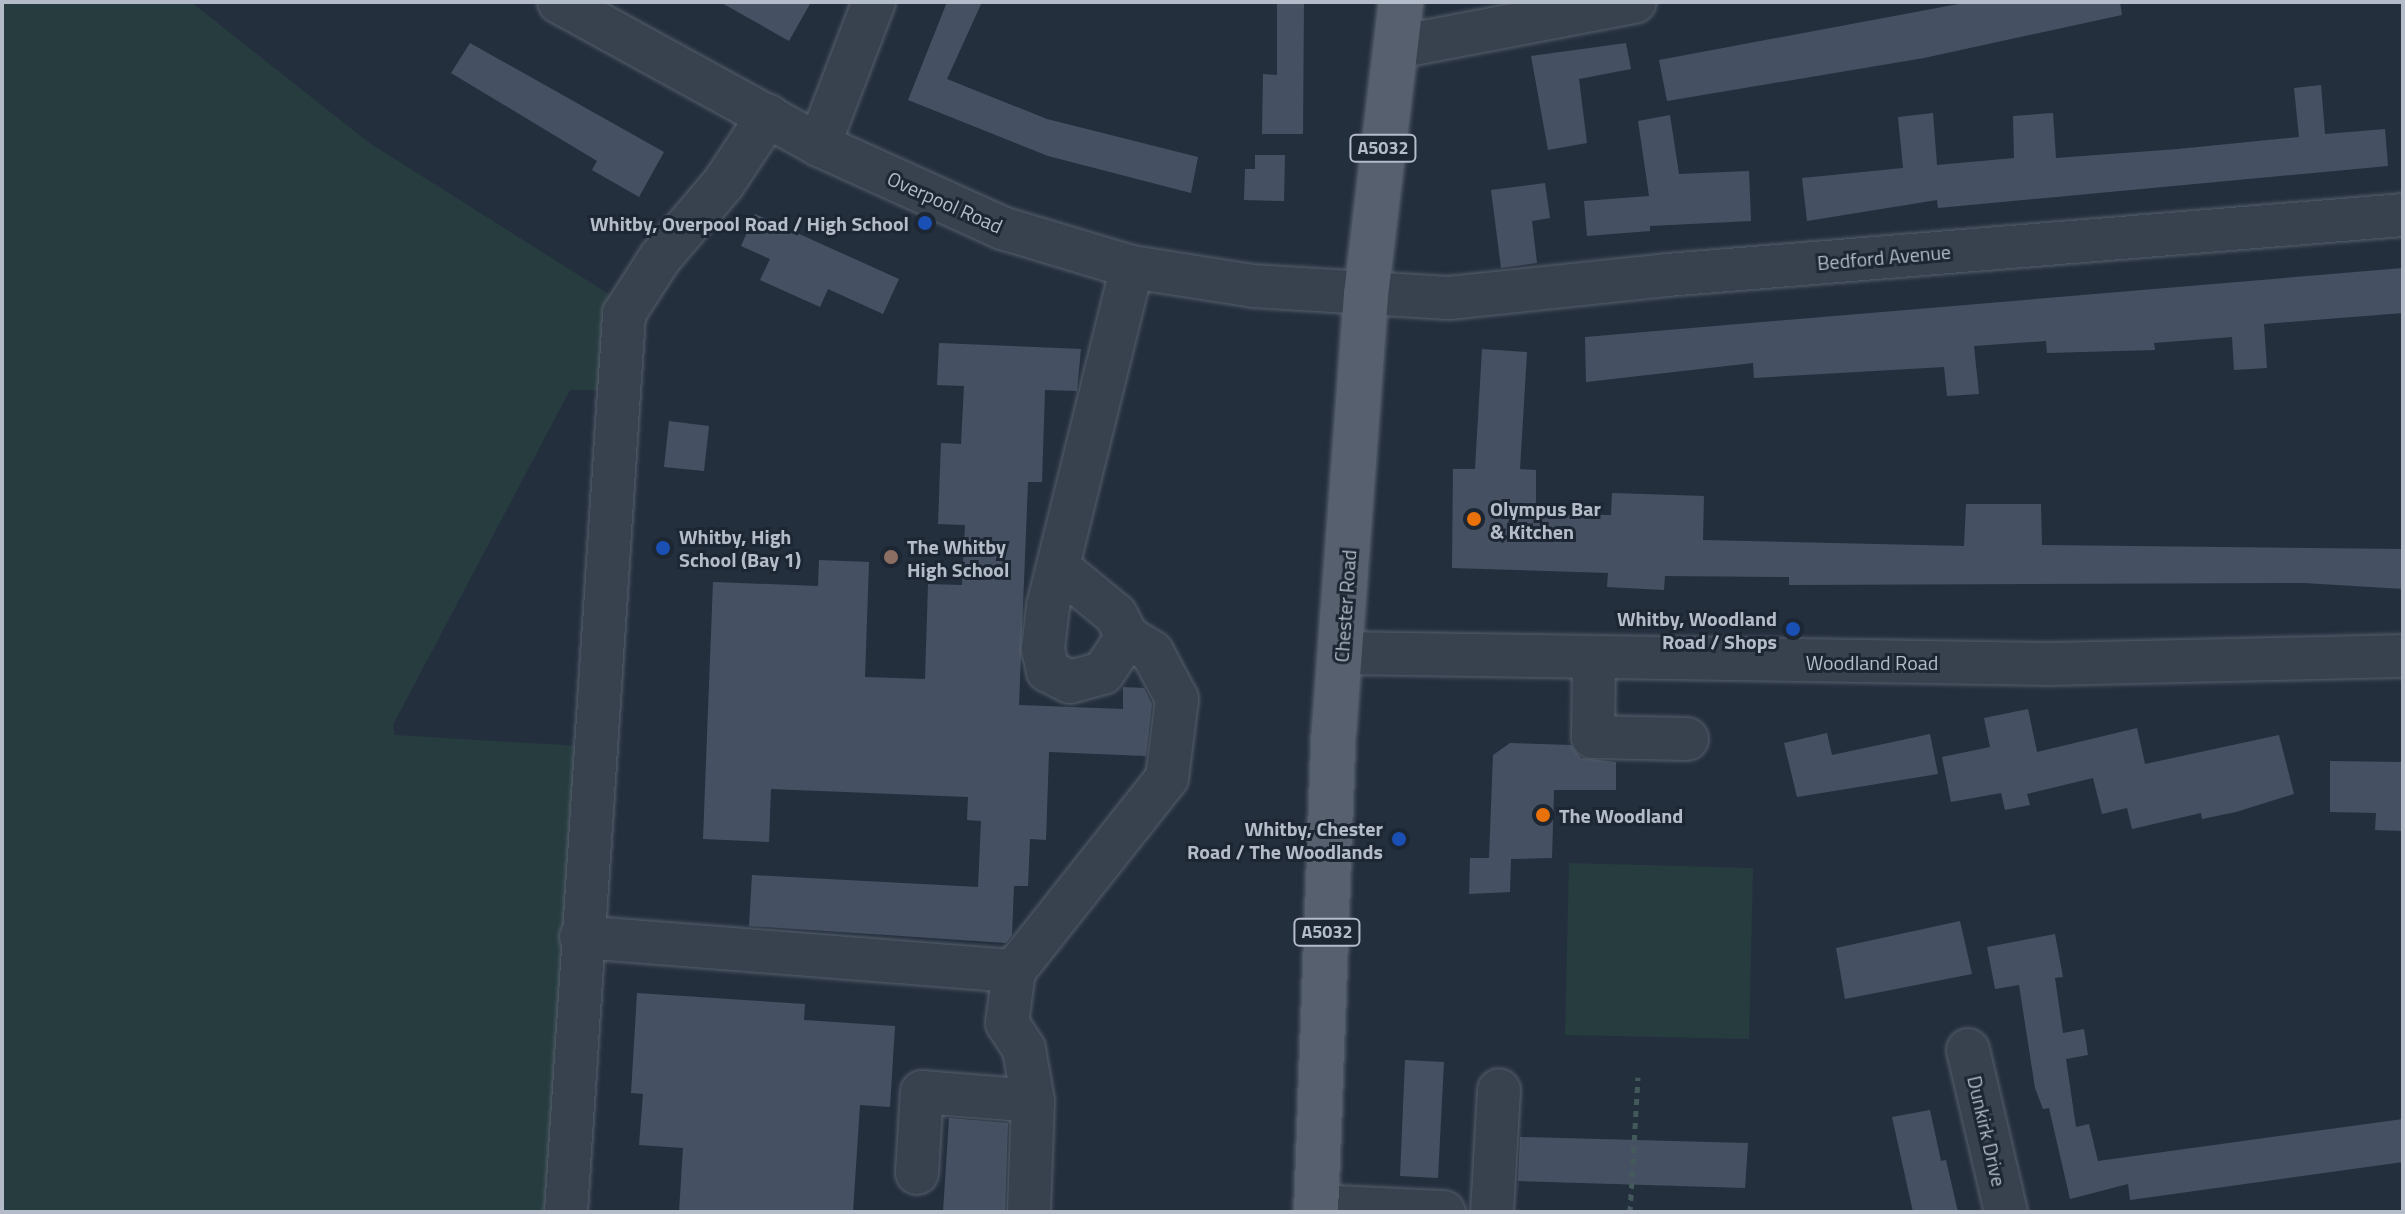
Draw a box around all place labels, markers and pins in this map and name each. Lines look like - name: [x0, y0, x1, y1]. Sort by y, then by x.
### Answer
- place label: Whitby, Overpool Road / High School: [590, 211, 909, 235]
- marker: Whitby, Overpool Road / High School: [916, 214, 934, 232]
- place label: Olympus Bar & Kitchen: [1490, 496, 1601, 543]
- marker: Olympus Bar & Kitchen: [1465, 510, 1483, 528]
- place label: Whitby, High School (Bay 1): [679, 524, 801, 571]
- place label: The Whitby High School: [907, 534, 1009, 581]
- marker: Whitby, High School (Bay 1): [654, 539, 672, 557]
- marker: The Whitby High School: [882, 548, 900, 566]
- place label: Whitby, Woodland Road / Shops: [1617, 606, 1777, 653]
- marker: Whitby, Woodland Road / Shops: [1784, 620, 1802, 638]
- place label: The Woodland: [1559, 803, 1683, 827]
- marker: The Woodland: [1534, 806, 1552, 824]
- place label: Whitby, Chester Road / The Woodlands: [1187, 816, 1383, 863]
- marker: Whitby, Chester Road / The Woodlands: [1390, 830, 1408, 848]

